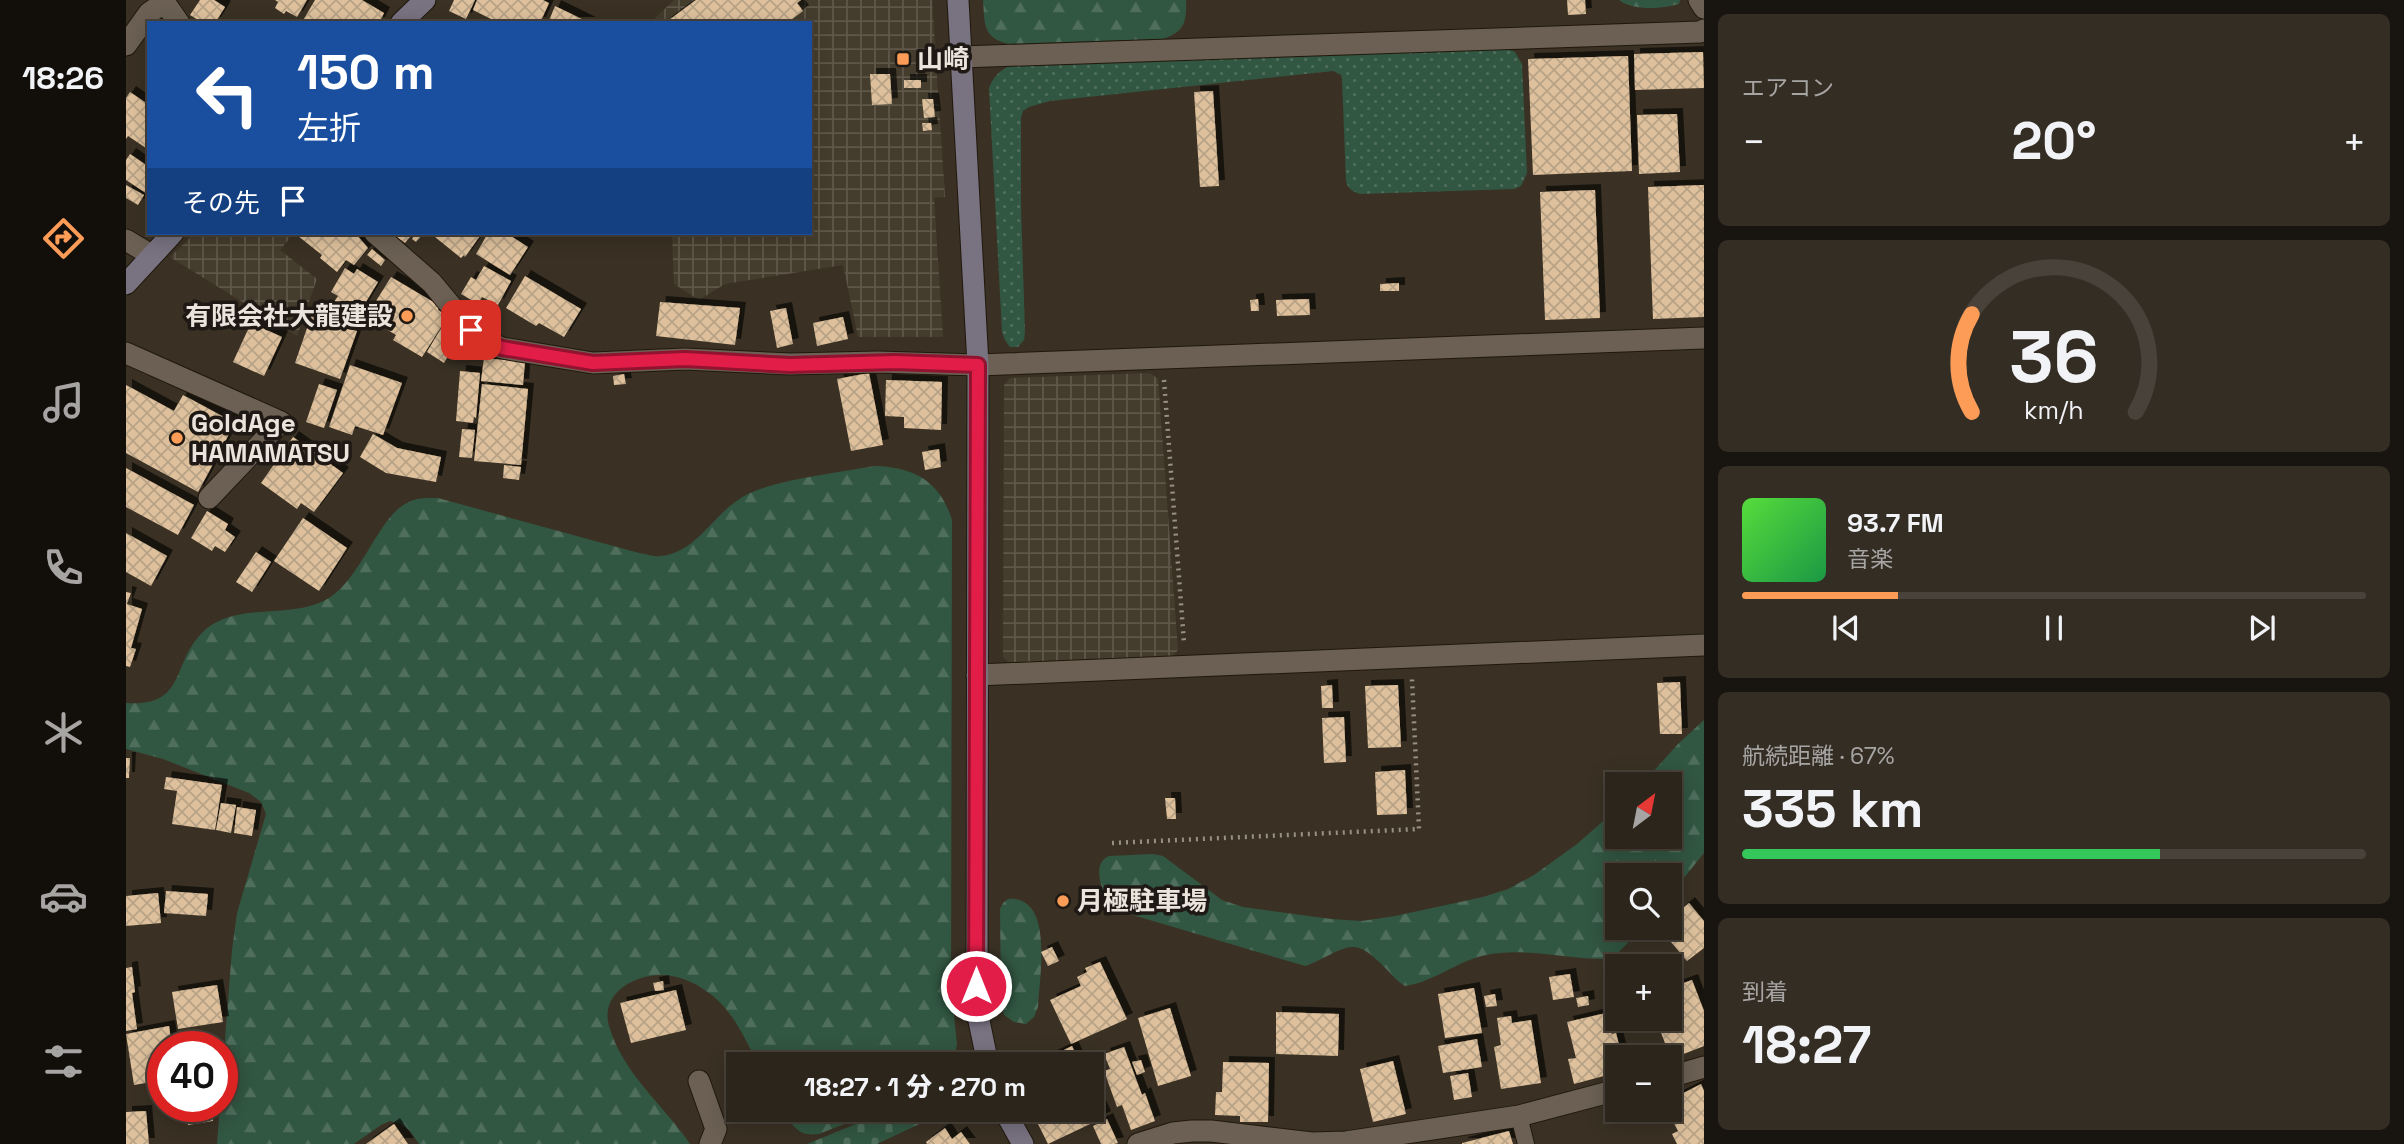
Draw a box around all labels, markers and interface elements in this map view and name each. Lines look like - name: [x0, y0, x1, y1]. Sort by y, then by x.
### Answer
- text: 150 m: [297, 41, 435, 103]
- place label: 山崎: [917, 42, 969, 76]
- icon: left: [182, 49, 273, 140]
- marker: 山崎: [895, 51, 911, 67]
- text: 18:26: [22, 58, 104, 98]
- text: エアコン: [1742, 73, 1834, 103]
- text: 左折: [297, 108, 361, 148]
- text: 20°: [2011, 108, 2097, 174]
- text: −: [1742, 118, 1766, 166]
- text: +: [2342, 118, 2366, 166]
- icon: arrive: [274, 182, 312, 220]
- text: その先: [182, 186, 260, 220]
- icon: directions: [39, 214, 88, 263]
- place label: 有限会社大龍建設: [185, 299, 393, 333]
- pin: [441, 300, 501, 360]
- marker: 有限会社大龍建設: [399, 308, 415, 324]
- text: 36: [2009, 310, 2099, 403]
- icon: arrive: [452, 311, 490, 349]
- icon: music: [39, 378, 88, 427]
- text: km/h: [2024, 394, 2084, 426]
- place label: GoldAge HAMAMATSU: [191, 406, 350, 470]
- marker: GoldAge HAMAMATSU: [169, 430, 185, 446]
- text: 93.7 FM: [1847, 506, 1944, 540]
- icon: phone: [39, 543, 88, 592]
- text: 音楽: [1847, 544, 1893, 574]
- icon: previous: [1827, 609, 1865, 647]
- icon: pause: [2035, 609, 2073, 647]
- icon: next: [2243, 609, 2281, 647]
- icon: climate: [39, 708, 88, 757]
- text: 航続距離 · 67%: [1742, 741, 1895, 771]
- north arrow: [1605, 772, 1682, 849]
- map controls: [1605, 772, 1682, 1122]
- text: 335 km: [1742, 776, 1923, 842]
- button: search: [1605, 863, 1682, 940]
- icon: car: [39, 872, 88, 921]
- place label: 月極駐車場: [1077, 884, 1207, 918]
- marker: 月極駐車場: [1055, 893, 1071, 909]
- position arrow: [939, 949, 1013, 1023]
- button: +: [1605, 954, 1682, 1031]
- text: 到着: [1742, 977, 1788, 1007]
- text: 18:27: [1742, 1012, 1871, 1078]
- speed limit sign: 40: [147, 1031, 238, 1122]
- icon: filters: [39, 1037, 88, 1086]
- button: −: [1605, 1045, 1682, 1122]
- text: 18:27 · 1 分 · 270 m: [804, 1070, 1026, 1104]

